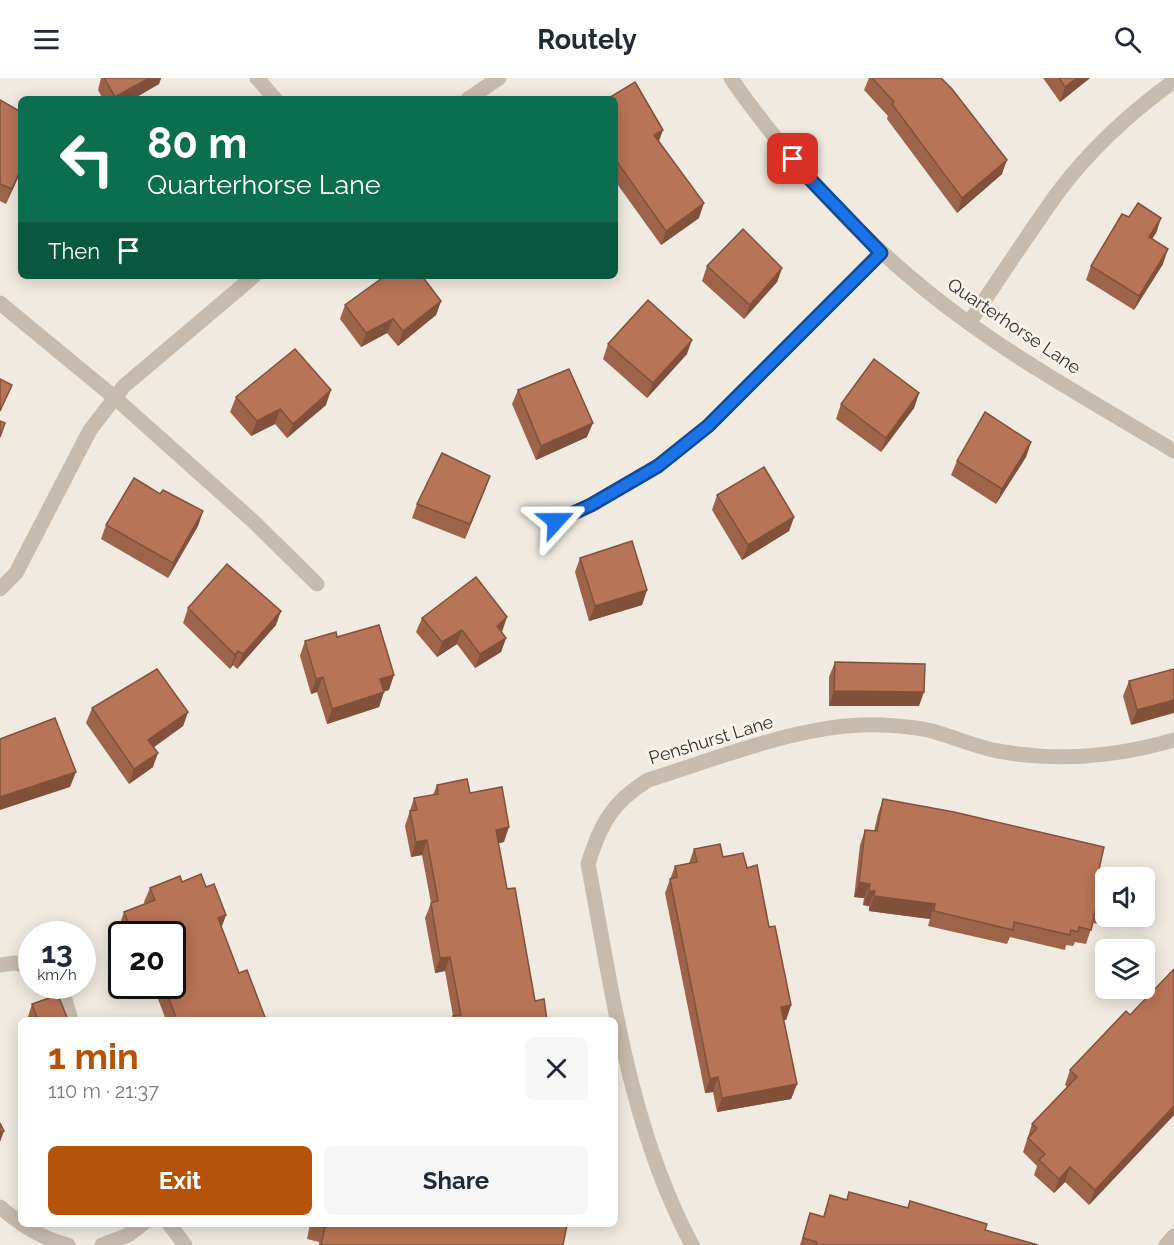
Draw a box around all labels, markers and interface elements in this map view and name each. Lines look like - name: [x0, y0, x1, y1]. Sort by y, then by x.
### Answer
- icon: menu: [30, 23, 63, 56]
- icon: search: [1111, 23, 1144, 56]
- text: Routely: [537, 24, 637, 55]
- text: 80 m: [147, 119, 247, 168]
- icon: left: [48, 120, 126, 198]
- pin: [767, 133, 818, 184]
- icon: arrive: [776, 142, 809, 175]
- text: Quarterhorse Lane: [147, 169, 381, 200]
- icon: arrive: [112, 234, 145, 267]
- text: Then: [48, 238, 100, 264]
- street label: Quarterhorse Lane: [944, 273, 1085, 378]
- position arrow: [524, 489, 588, 553]
- street label: Penshurst Lane: [646, 711, 776, 768]
- map controls: [1095, 867, 1155, 999]
- button: sound: [1095, 867, 1155, 927]
- speed limit sign: 20: [108, 921, 186, 999]
- text: 13: [41, 935, 73, 970]
- button: layers: [1095, 939, 1155, 999]
- text: km/h: [37, 966, 77, 984]
- text: 1 min: [48, 1035, 139, 1077]
- button: close: [525, 1037, 588, 1100]
- text: 110 m · 21:37: [48, 1079, 159, 1103]
- button: Exit: [48, 1146, 312, 1215]
- button: Share: [324, 1146, 588, 1215]

